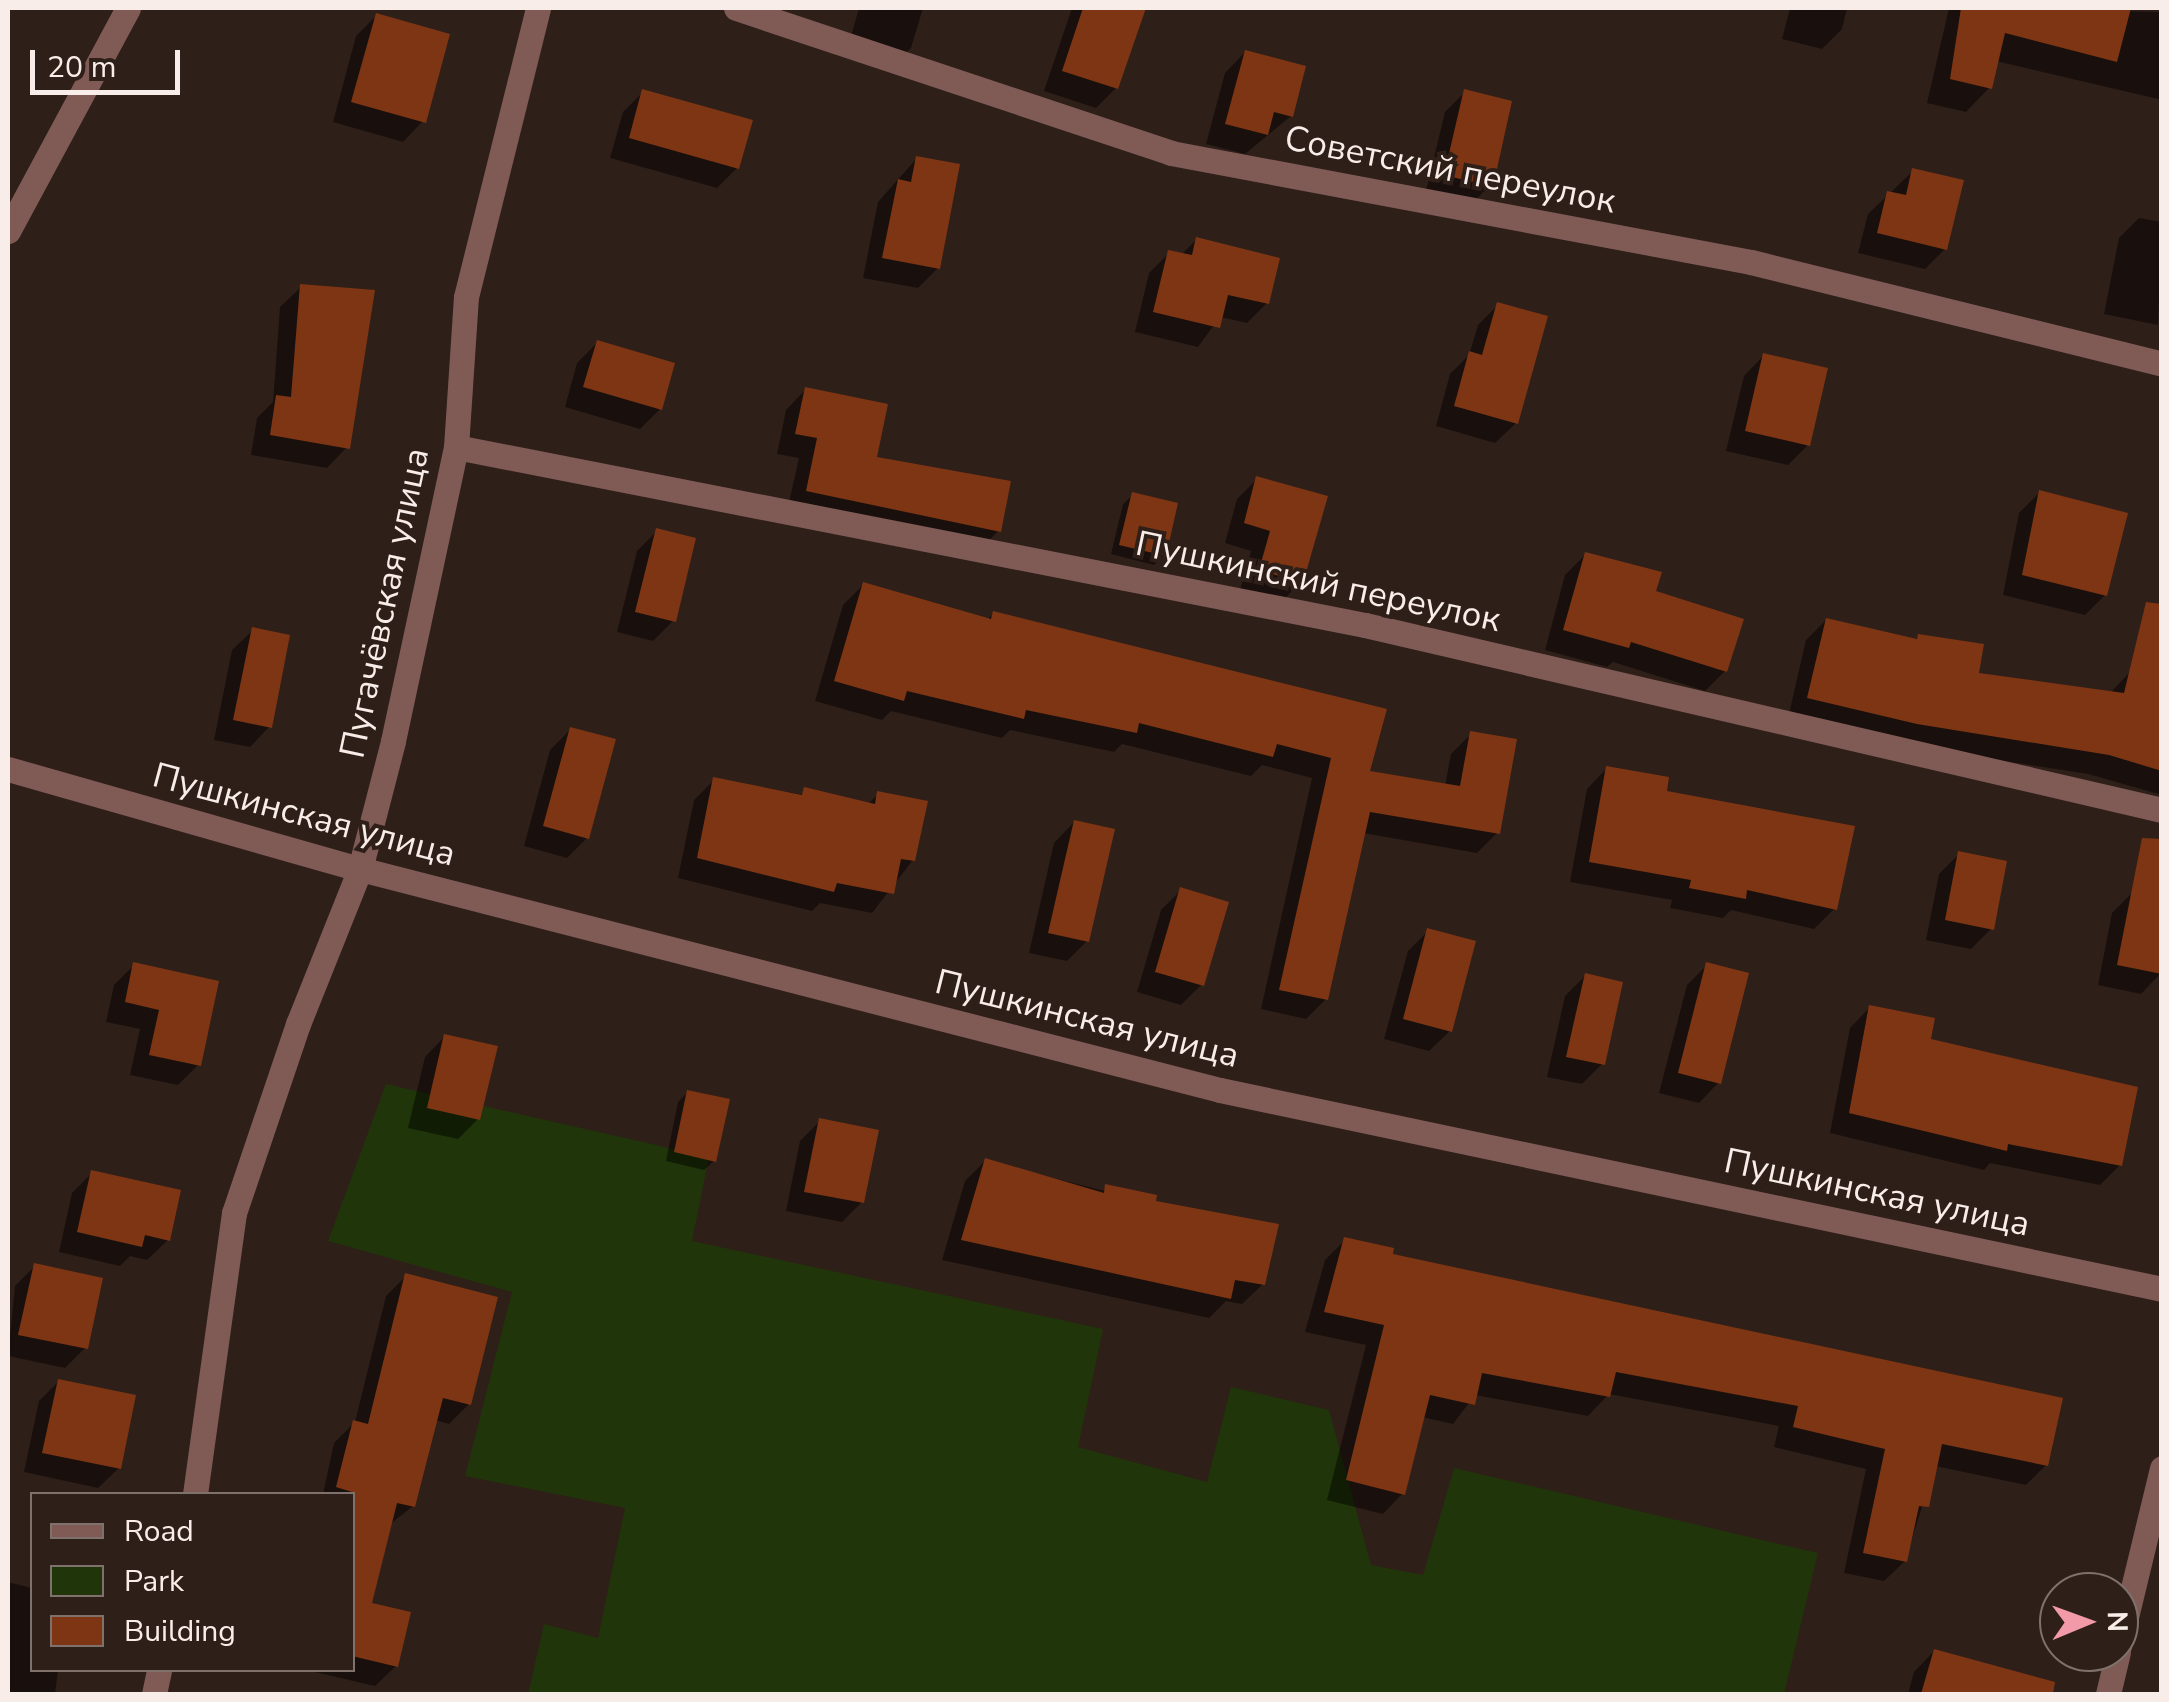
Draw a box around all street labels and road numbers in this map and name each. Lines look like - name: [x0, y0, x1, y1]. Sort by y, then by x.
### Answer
- street label: Советский переулок: [1281, 117, 1619, 223]
- street label: Пугачёвская улица: [332, 444, 438, 762]
- street label: Пушкинский переулок: [1132, 523, 1504, 641]
- street label: Пушкинская улица: [148, 754, 460, 876]
- street label: Пушкинская улица: [931, 961, 1243, 1077]
- street label: Пушкинская улица: [1720, 1140, 2034, 1246]

